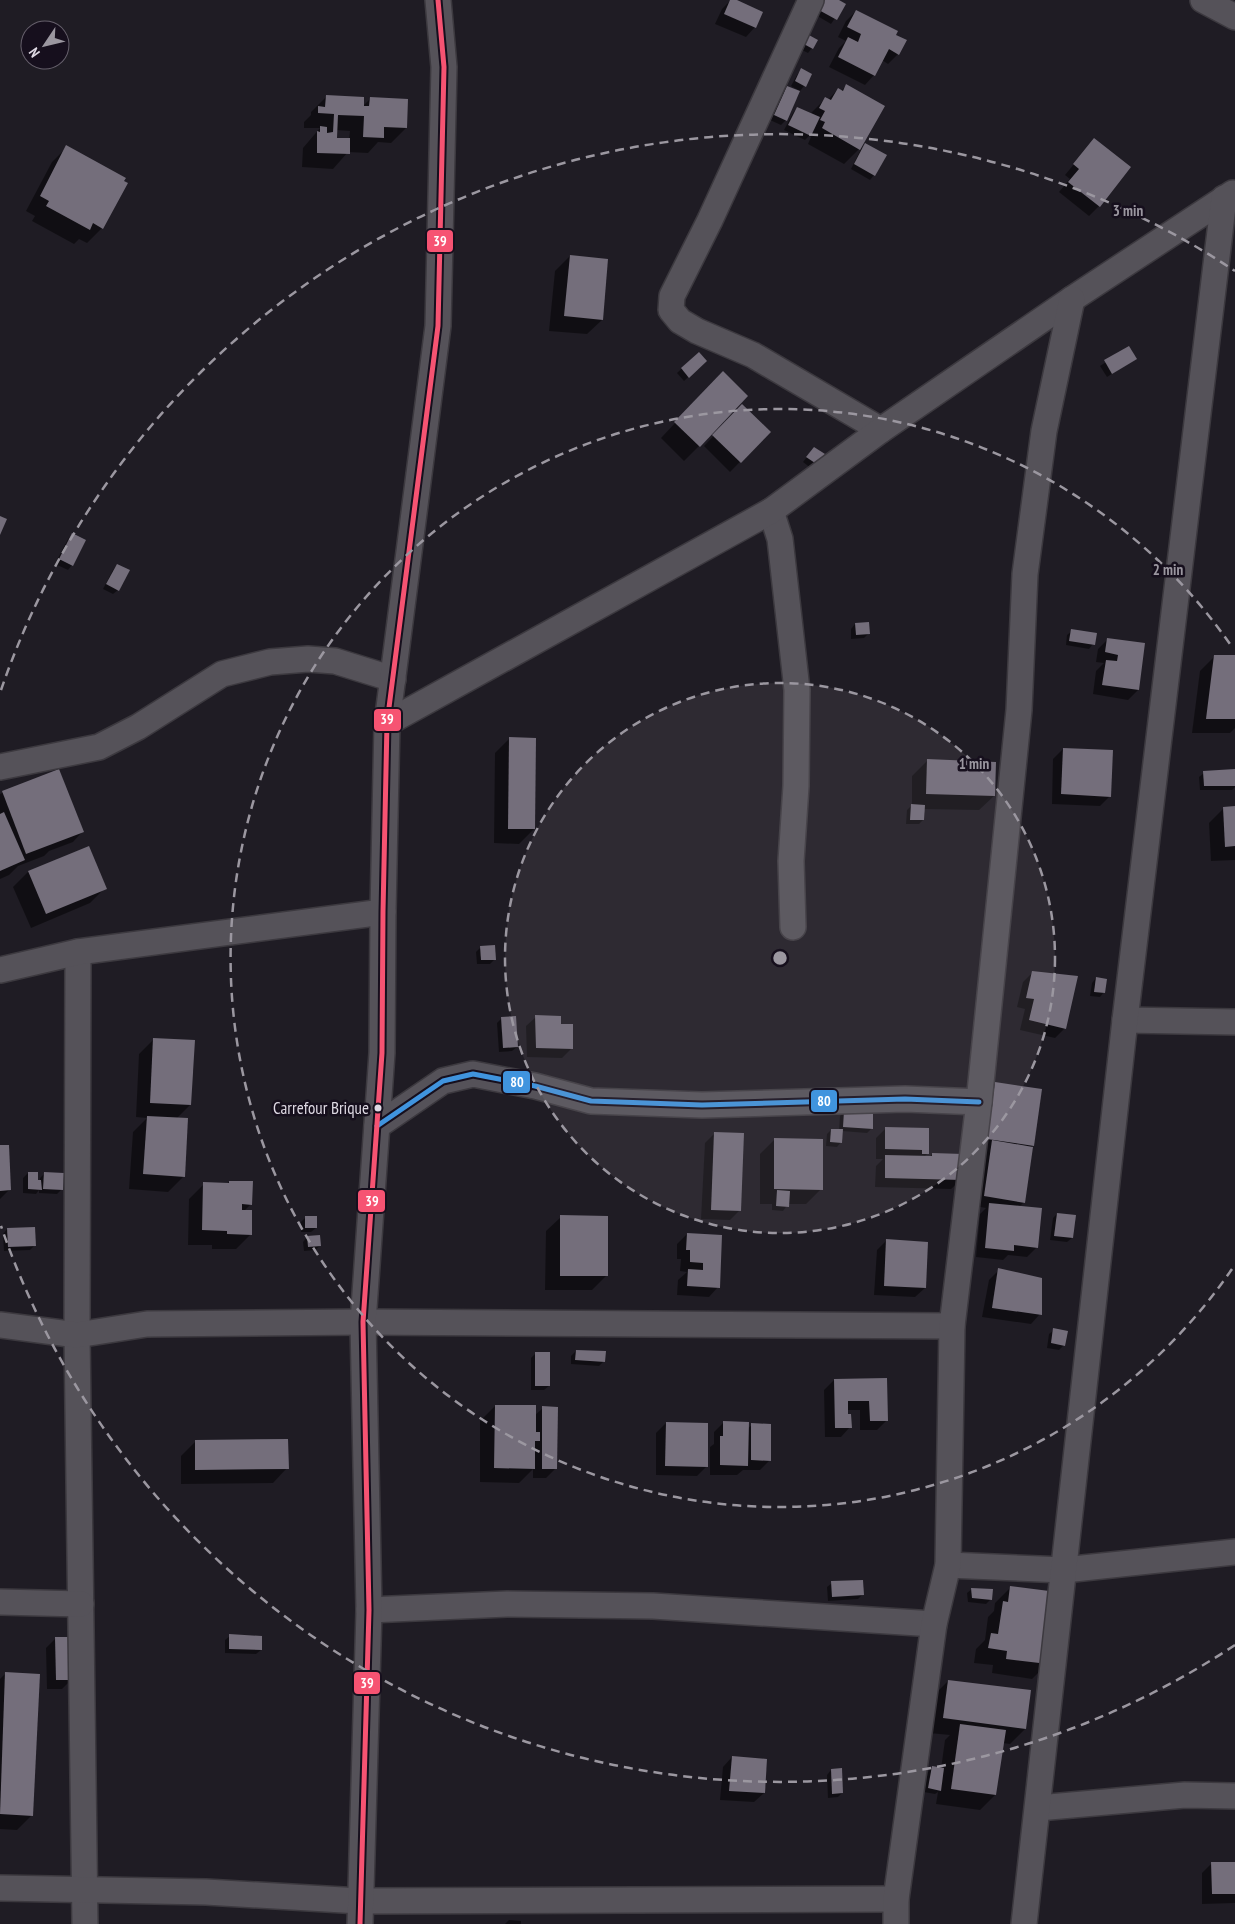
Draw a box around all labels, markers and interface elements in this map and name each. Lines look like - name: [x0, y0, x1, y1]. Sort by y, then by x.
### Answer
- north arrow: [20, 20, 70, 70]
- text: N: [25, 44, 44, 61]
- text: 3 min: [1113, 201, 1143, 220]
- line badge: 39: [426, 229, 454, 253]
- text: 39: [433, 232, 447, 250]
- text: 2 min: [1153, 560, 1183, 579]
- line badge: 39: [373, 708, 402, 732]
- text: 39: [380, 710, 394, 728]
- text: 1 min: [959, 754, 989, 773]
- centre of rings: [771, 949, 789, 967]
- line badge: 80: [502, 1070, 531, 1094]
- text: 80: [510, 1073, 524, 1091]
- line badge: 80: [810, 1089, 838, 1113]
- text: 80: [817, 1092, 831, 1110]
- place label: Carrefour Brique: [273, 1097, 369, 1119]
- marker: Carrefour Brique: [373, 1103, 383, 1113]
- line badge: 39: [357, 1189, 386, 1213]
- text: 39: [365, 1192, 379, 1210]
- line badge: 39: [353, 1671, 381, 1695]
- text: 39: [360, 1674, 374, 1692]

